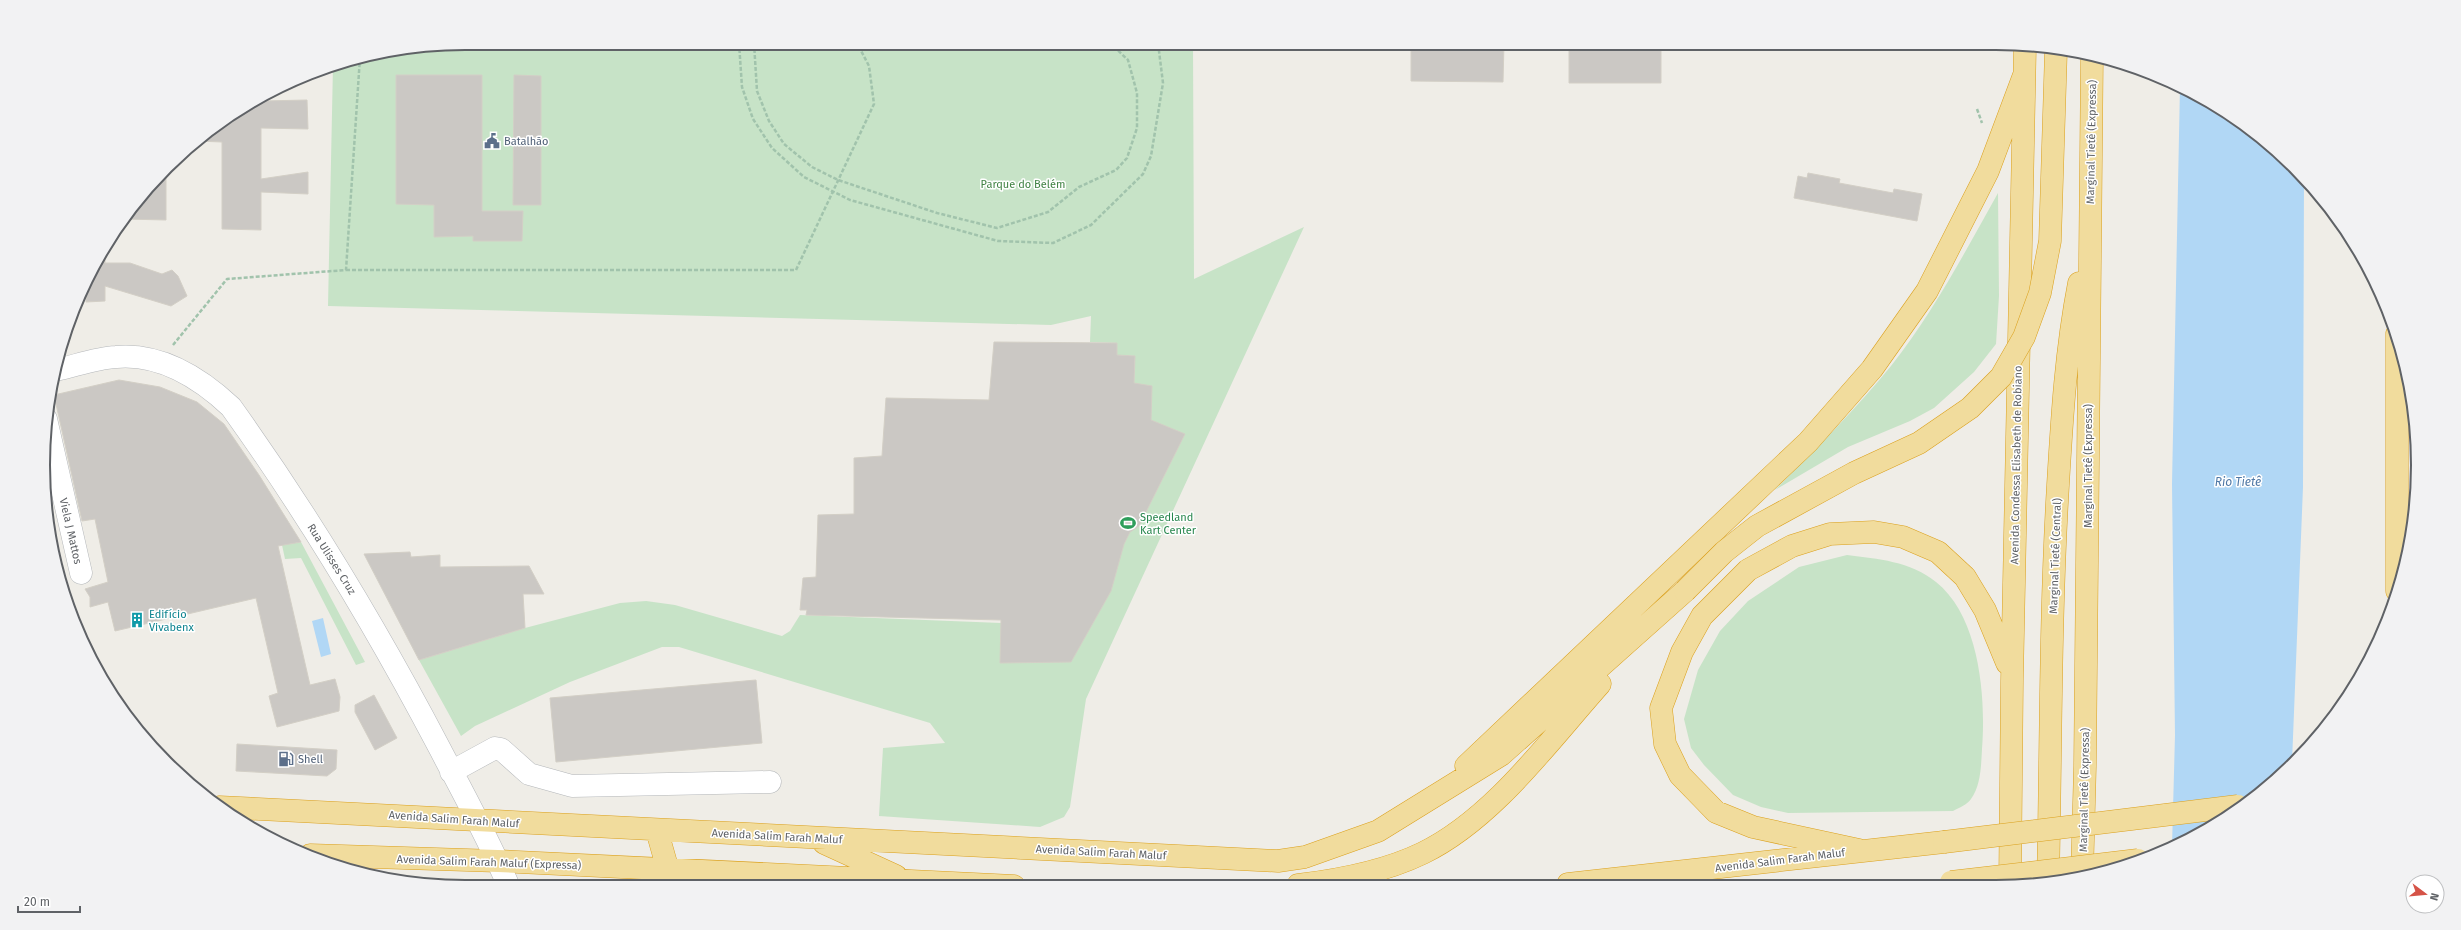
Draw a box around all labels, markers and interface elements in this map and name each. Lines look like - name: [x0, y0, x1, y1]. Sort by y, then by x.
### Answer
- street label: Marginal Tietê (Expressa): [2084, 79, 2099, 204]
- public building icon: Batalhão: [483, 132, 501, 150]
- place label: Batalhão: [504, 135, 549, 148]
- park label: Parque do Belém: [981, 178, 1065, 191]
- street label: Avenida Condessa Elisabeth de Robiano: [2008, 365, 2025, 565]
- street label: Marginal Tietê (Expressa): [2082, 403, 2095, 528]
- water label: Rio Tietê: [2215, 475, 2261, 489]
- street label: Viela J Mattos: [57, 497, 84, 565]
- street label: Marginal Tietê (Central): [2047, 497, 2064, 614]
- place label: Speedland Kart Center: [1140, 511, 1197, 537]
- sports icon: Speedland Kart Center: [1119, 514, 1137, 532]
- street label: Rua Ulisses Cruz: [305, 521, 359, 597]
- place label: Edifício Vivabenx: [149, 608, 194, 634]
- building icon: Edifício Vivabenx: [128, 611, 146, 629]
- street label: Marginal Tietê (Expressa): [2077, 727, 2092, 852]
- fuel station icon: Shell: [277, 750, 295, 768]
- place label: Shell: [298, 753, 323, 766]
- street label: Avenida Salim Farah Maluf: [388, 808, 521, 831]
- street label: Avenida Salim Farah Maluf: [711, 827, 844, 846]
- street label: Avenida Salim Farah Maluf: [1035, 843, 1168, 862]
- street label: Avenida Salim Farah Maluf: [1714, 846, 1847, 875]
- street label: Avenida Salim Farah Maluf (Expressa): [396, 853, 582, 872]
- north arrow: [2405, 874, 2445, 914]
- scale bar: [18, 888, 80, 914]
- text: N: [2427, 891, 2441, 902]
- text: 20 m: [24, 895, 50, 909]

